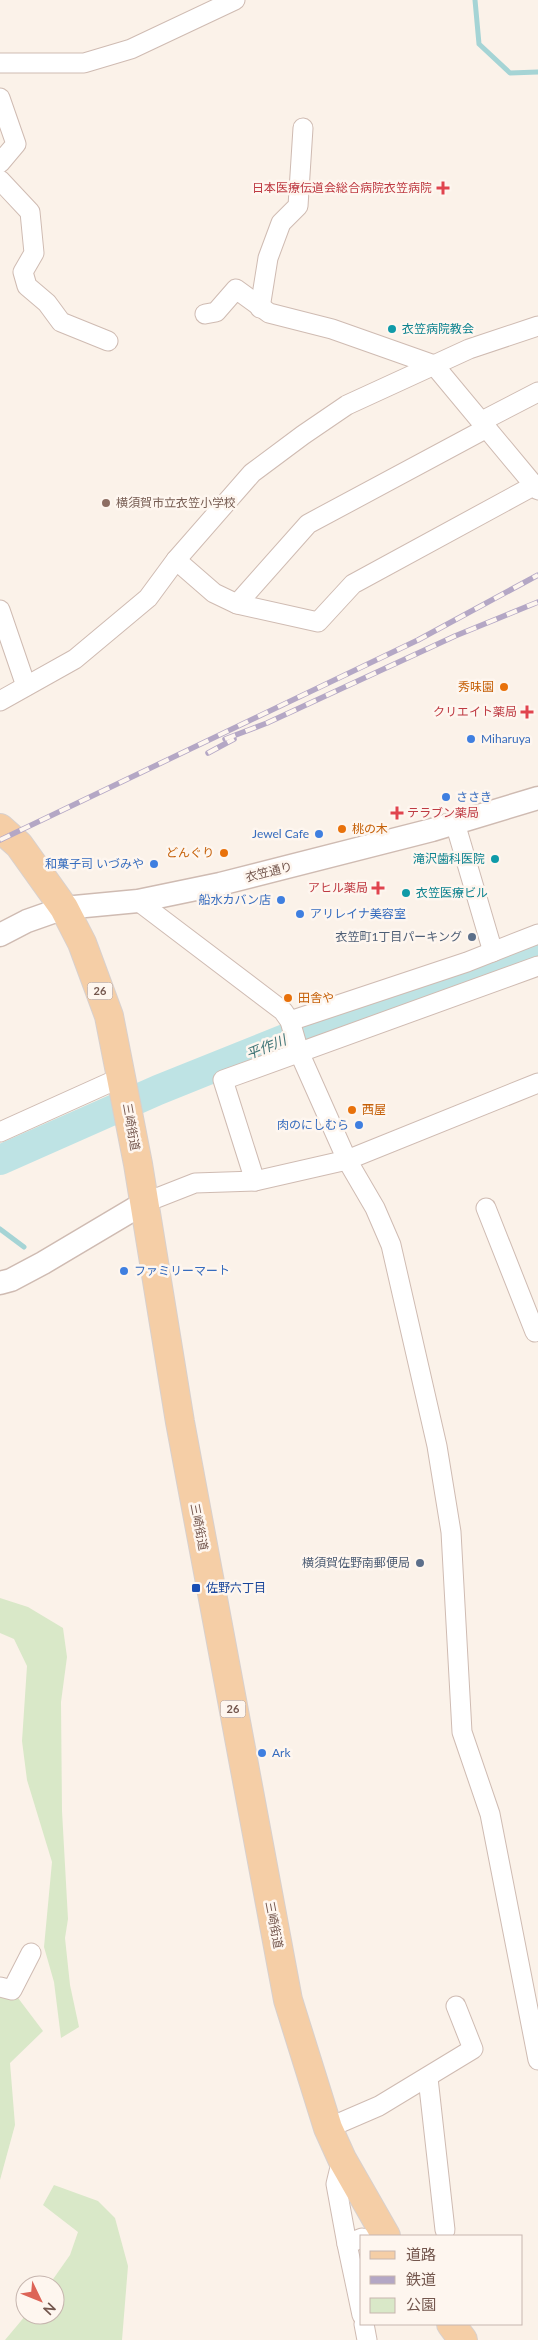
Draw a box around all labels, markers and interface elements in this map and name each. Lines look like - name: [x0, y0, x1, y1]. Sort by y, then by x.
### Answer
- place label: 日本医療伝道会総合病院衣笠病院: [252, 180, 432, 195]
- marker: 日本医療伝道会総合病院衣笠病院: [436, 181, 450, 195]
- place label: 衣笠病院教会: [402, 321, 474, 336]
- marker: 衣笠病院教会: [386, 323, 398, 335]
- place label: 横須賀市立衣笠小学校: [116, 495, 236, 510]
- marker: 横須賀市立衣笠小学校: [100, 497, 112, 509]
- place label: 秀味園: [458, 679, 494, 694]
- marker: 秀味園: [498, 681, 510, 693]
- place label: クリエイト薬局: [433, 704, 517, 719]
- marker: クリエイト薬局: [521, 706, 533, 718]
- place label: Miharuya: [481, 731, 531, 746]
- marker: Miharuya: [465, 733, 477, 745]
- place label: ささき: [456, 789, 492, 804]
- marker: ささき: [440, 791, 452, 803]
- place label: テラブン薬局: [407, 805, 479, 820]
- marker: テラブン薬局: [391, 807, 403, 819]
- place label: 桃の木: [352, 821, 388, 836]
- marker: 桃の木: [336, 823, 348, 835]
- place label: Jewel Cafe: [252, 826, 309, 841]
- marker: Jewel Cafe: [313, 828, 325, 840]
- place label: どんぐり: [166, 845, 214, 860]
- marker: どんぐり: [218, 847, 230, 859]
- place label: 滝沢歯科医院: [413, 851, 485, 866]
- marker: 滝沢歯科医院: [489, 853, 501, 865]
- place label: 和菓子司 いづみや: [45, 856, 144, 871]
- marker: 和菓子司 いづみや: [148, 858, 160, 870]
- street label: 衣笠通り: [244, 858, 294, 885]
- place label: アヒル薬局: [308, 880, 368, 895]
- marker: アヒル薬局: [372, 882, 384, 894]
- place label: 衣笠医療ビル: [416, 885, 488, 900]
- marker: 衣笠医療ビル: [400, 887, 412, 899]
- place label: 船水カバン店: [198, 892, 271, 907]
- marker: 船水カバン店: [275, 894, 287, 906]
- place label: アリレイナ美容室: [310, 906, 406, 921]
- marker: アリレイナ美容室: [294, 908, 306, 920]
- place label: 衣笠町1丁目パーキング: [335, 929, 462, 944]
- marker: 衣笠町1丁目パーキング: [466, 931, 478, 943]
- road number: 26: [88, 982, 112, 999]
- place label: 田舎や: [298, 990, 334, 1005]
- marker: 田舎や: [282, 992, 294, 1004]
- water label: 平作川: [243, 1030, 290, 1062]
- street label: 三崎街道: [120, 1102, 143, 1152]
- place label: 西屋: [362, 1102, 386, 1117]
- marker: 西屋: [346, 1104, 358, 1116]
- place label: 肉のにしむら: [277, 1117, 349, 1132]
- marker: 肉のにしむら: [353, 1119, 365, 1131]
- place label: ファミリーマート: [134, 1263, 230, 1278]
- marker: ファミリーマート: [118, 1265, 130, 1277]
- street label: 三崎街道: [188, 1502, 211, 1552]
- place label: 横須賀佐野南郵便局: [302, 1555, 410, 1570]
- marker: 横須賀佐野南郵便局: [414, 1557, 426, 1569]
- place label: 佐野六丁目: [206, 1580, 266, 1595]
- marker: 佐野六丁目: [190, 1582, 202, 1594]
- road number: 26: [220, 1700, 246, 1718]
- place label: Ark: [272, 1745, 291, 1760]
- marker: Ark: [256, 1747, 268, 1759]
- street label: 三崎街道: [263, 1900, 286, 1950]
- legend: [360, 2235, 523, 2325]
- text: 道路: [406, 2245, 436, 2263]
- text: 鉄道: [406, 2270, 436, 2288]
- north arrow: [15, 2275, 65, 2325]
- text: 公園: [406, 2295, 436, 2313]
- text: N: [40, 2299, 60, 2319]

